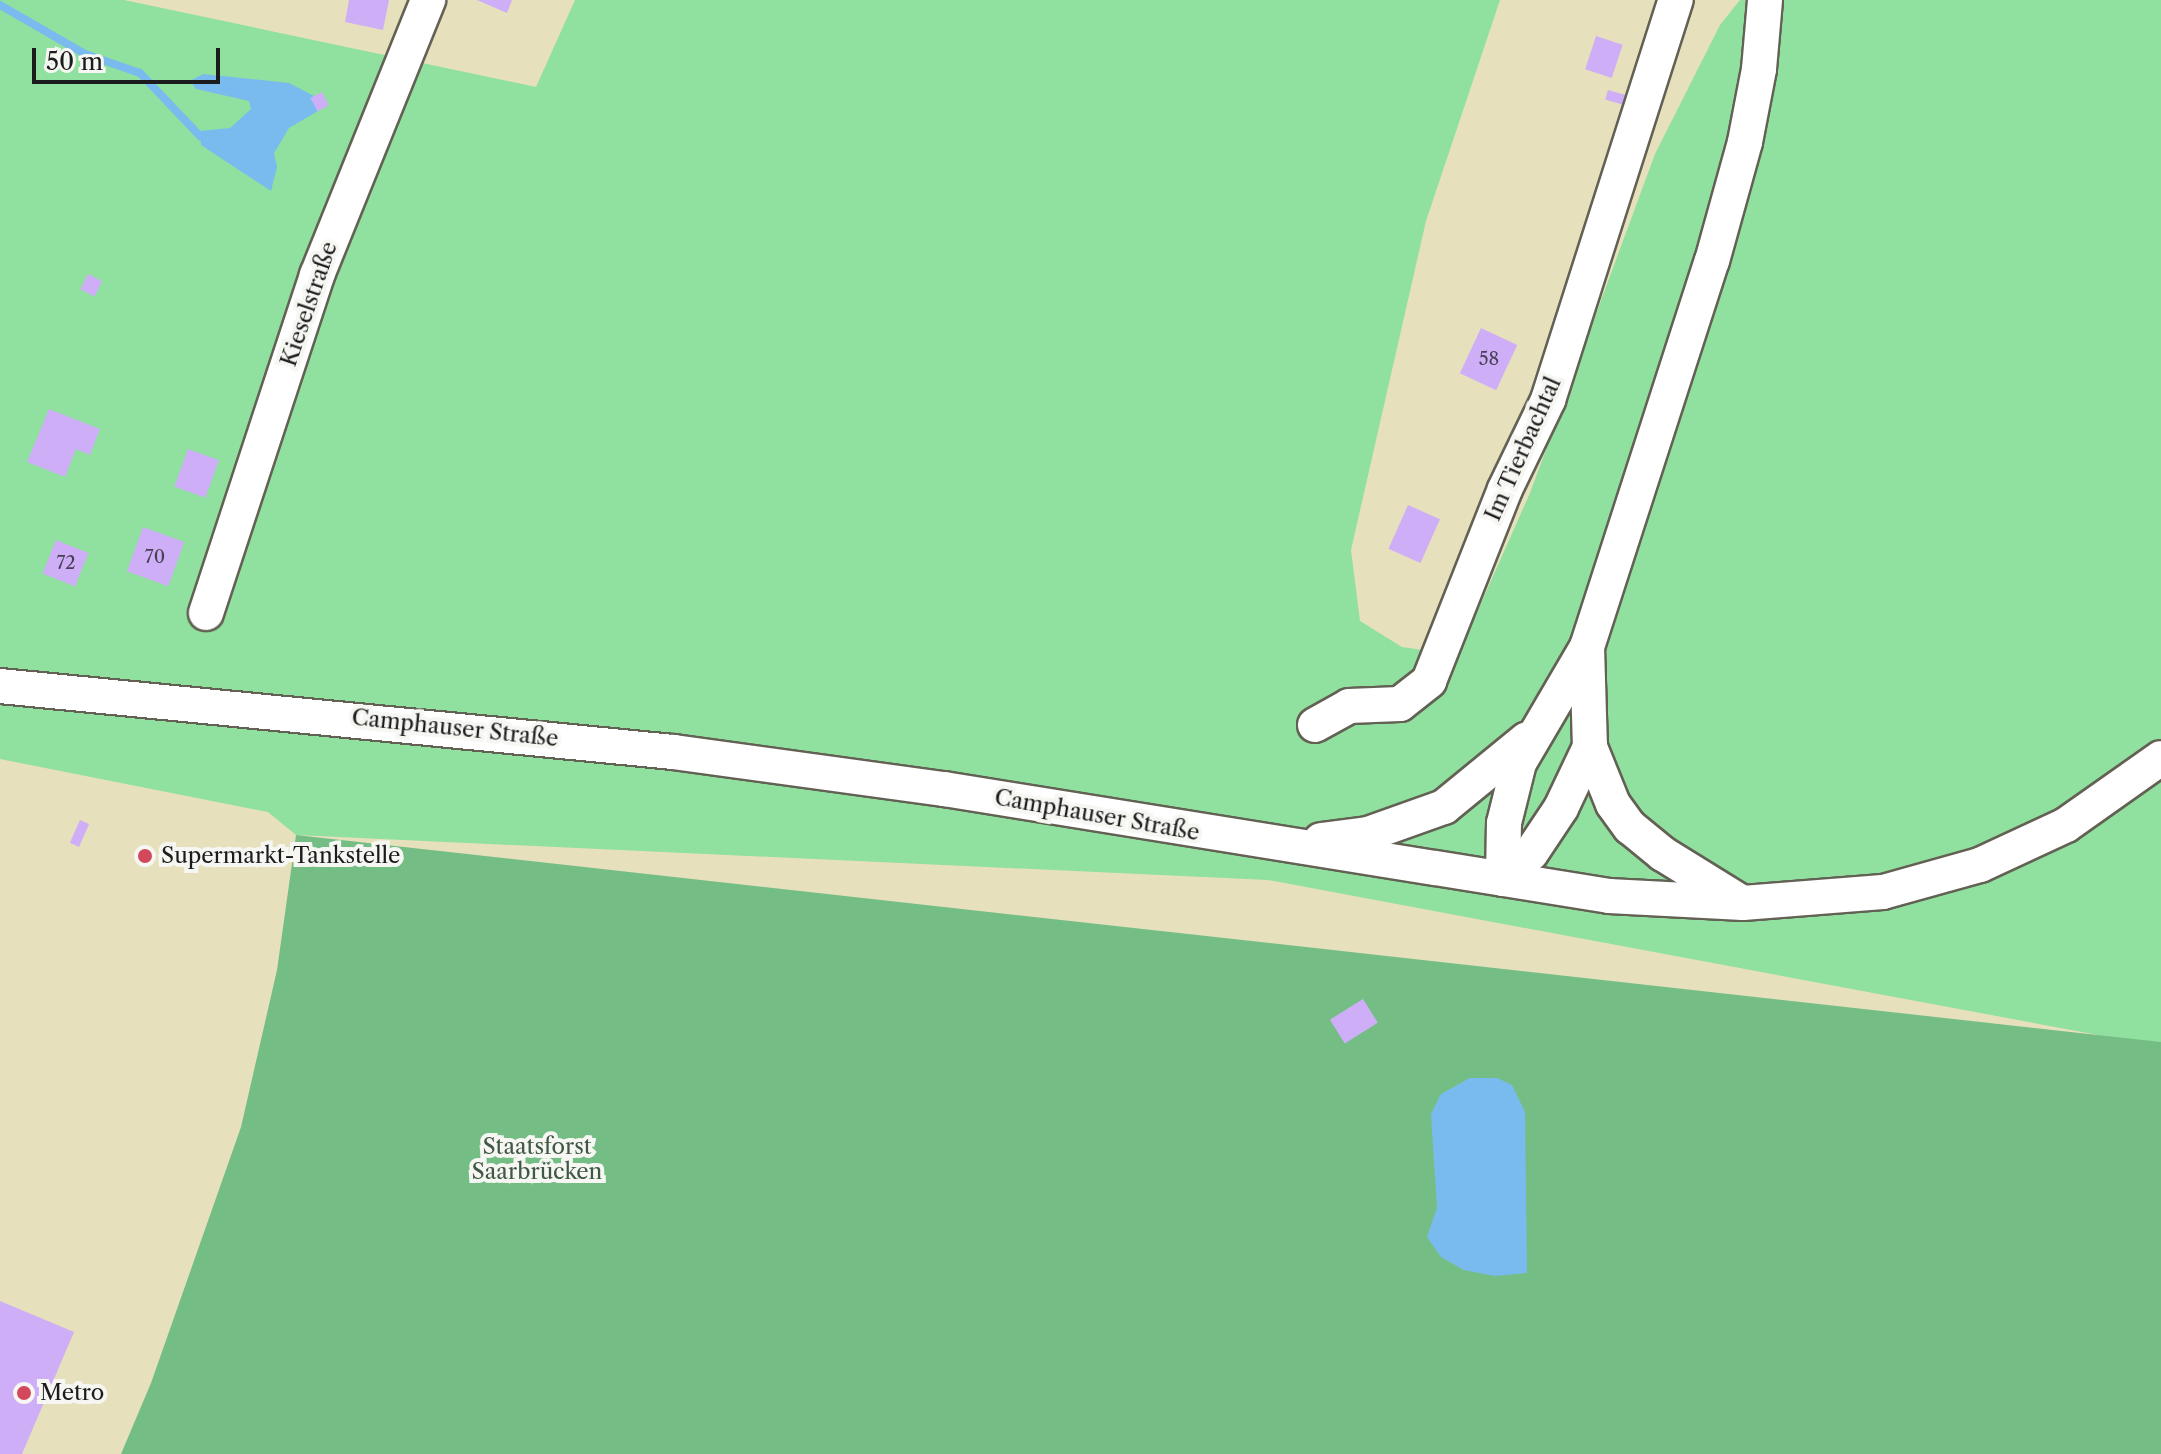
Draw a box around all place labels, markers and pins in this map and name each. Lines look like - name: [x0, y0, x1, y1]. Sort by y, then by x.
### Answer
- place label: Supermarkt-Tankstelle: [161, 843, 400, 869]
- marker: Supermarkt-Tankstelle: [136, 847, 154, 865]
- place label: Metro: [40, 1380, 104, 1406]
- marker: Metro: [15, 1384, 33, 1402]

